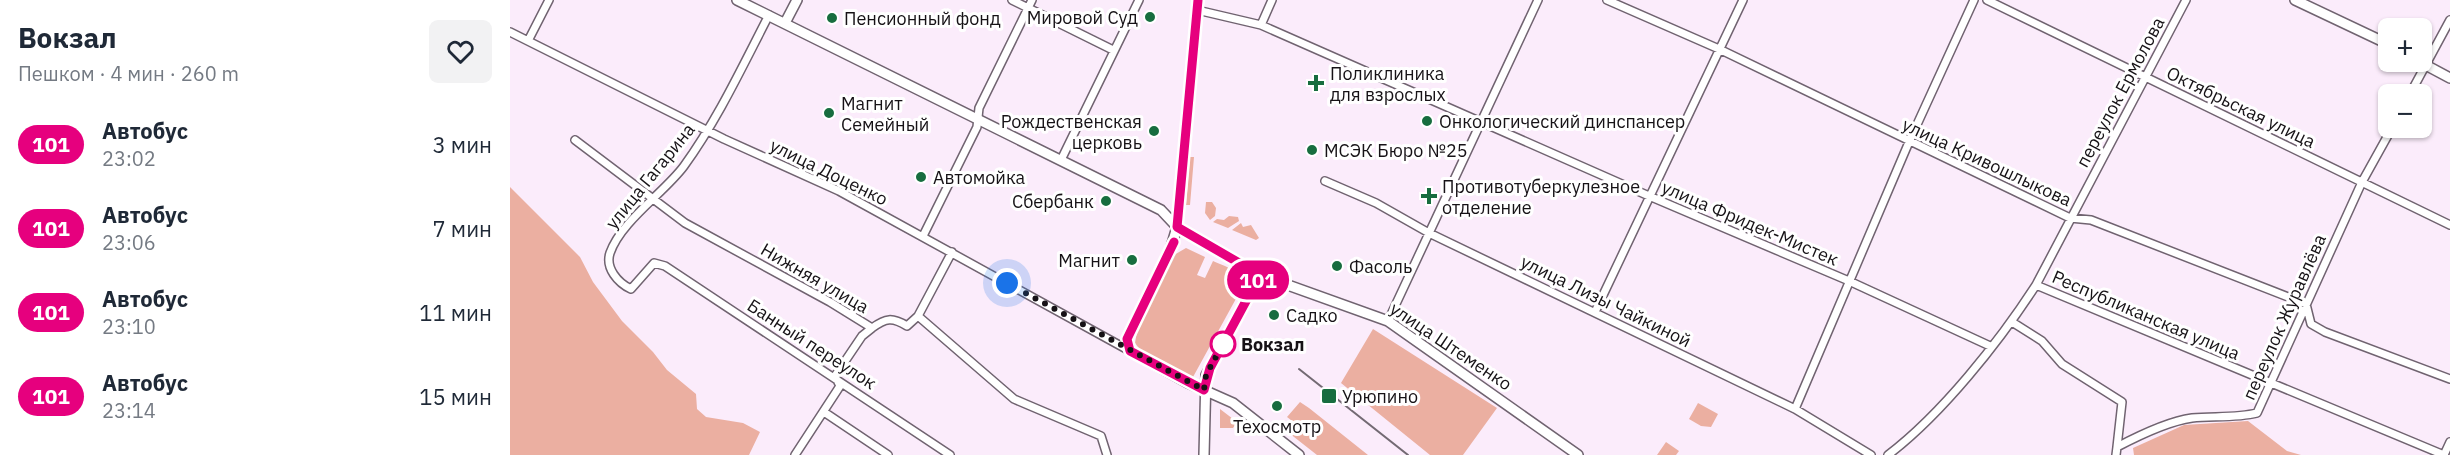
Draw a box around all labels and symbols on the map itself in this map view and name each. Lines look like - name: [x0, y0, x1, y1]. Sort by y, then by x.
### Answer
- place label: Мировой Суд: [1027, 6, 1138, 29]
- place label: Пенсионный фонд: [844, 7, 1001, 30]
- marker: Мировой Суд: [1143, 10, 1157, 24]
- marker: Пенсионный фонд: [825, 11, 839, 25]
- street label: переулок Ермолова: [2071, 13, 2169, 171]
- street label: Октябрьская улица: [2163, 61, 2320, 153]
- place label: Поликлиника для взрослых: [1330, 62, 1446, 106]
- marker: Поликлиника для взрослых: [1307, 74, 1325, 92]
- place label: Магнит Семейный: [841, 92, 929, 136]
- marker: Магнит Семейный: [822, 106, 836, 120]
- place label: Рождественская церковь: [1001, 110, 1142, 154]
- place label: Онкологический динспансер: [1439, 110, 1685, 133]
- street label: улица Кривошлыкова: [1899, 113, 2076, 211]
- marker: Онкологический динспансер: [1420, 114, 1434, 128]
- street label: улица Гагарина: [600, 118, 700, 234]
- marker: Рождественская церковь: [1147, 124, 1161, 138]
- street label: улица Доценко: [766, 134, 892, 210]
- place label: МСЭК Бюро №25: [1324, 139, 1468, 162]
- marker: МСЭК Бюро №25: [1305, 143, 1319, 157]
- place label: Автомойка: [933, 166, 1026, 189]
- marker: Автомойка: [914, 170, 928, 184]
- place label: Противотуберкулезное отделение: [1442, 175, 1640, 219]
- street label: улица Фридек-Мистек: [1658, 175, 1842, 271]
- marker: Противотуберкулезное отделение: [1420, 187, 1438, 205]
- place label: Сбербанк: [1012, 190, 1094, 213]
- marker: Сбербанк: [1099, 194, 1113, 208]
- street label: переулок Журавлёва: [2237, 230, 2331, 404]
- street label: Нижняя улица: [757, 238, 874, 318]
- place label: Магнит: [1058, 249, 1120, 272]
- street label: улица Лизы Чайкиной: [1517, 250, 1695, 352]
- marker: Магнит: [1125, 253, 1139, 267]
- place label: Фасоль: [1349, 255, 1412, 278]
- marker: Фасоль: [1330, 259, 1344, 273]
- line badge: 101: [1224, 260, 1293, 300]
- street label: Республиканская улица: [2049, 265, 2244, 365]
- your location: [992, 268, 1022, 298]
- street label: Банный переулок: [743, 294, 881, 394]
- street label: улица Штеменко: [1386, 297, 1516, 395]
- place label: Садко: [1286, 304, 1338, 327]
- marker: Садко: [1267, 308, 1281, 322]
- marker: Вокзал: [1210, 331, 1236, 357]
- place label: Вокзал: [1241, 333, 1304, 356]
- place label: Урюпино: [1342, 385, 1418, 408]
- marker: Урюпино: [1320, 387, 1338, 405]
- marker: Техосмотр: [1270, 399, 1284, 413]
- place label: Техосмотр: [1233, 415, 1321, 438]

